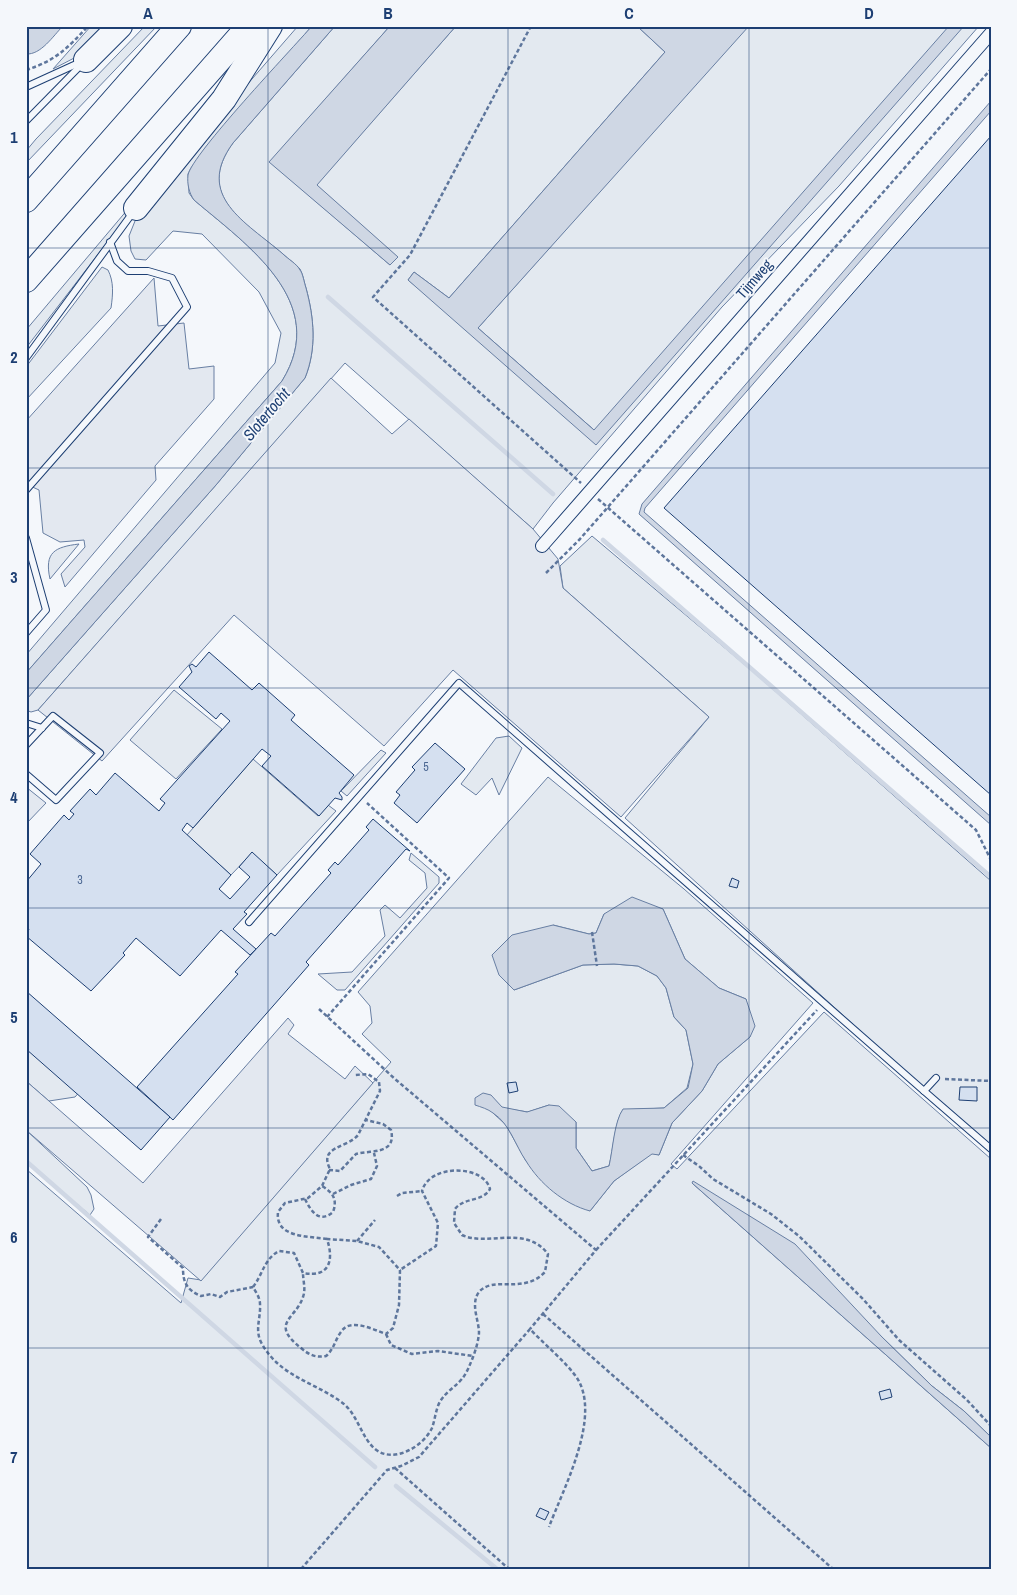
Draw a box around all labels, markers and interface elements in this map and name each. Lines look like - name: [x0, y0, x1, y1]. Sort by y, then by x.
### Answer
- text: A: [143, 2, 153, 24]
- text: B: [383, 2, 393, 24]
- text: C: [624, 2, 634, 24]
- text: D: [864, 2, 874, 24]
- text: 1: [10, 126, 18, 148]
- street label: Tijmweg: [731, 255, 777, 303]
- text: 2: [10, 346, 18, 368]
- water label: Slotertocht: [237, 383, 295, 445]
- text: 3: [10, 566, 18, 588]
- house number: 5: [423, 759, 429, 775]
- text: 4: [10, 786, 18, 808]
- house number: 3: [77, 872, 83, 888]
- text: 5: [10, 1006, 18, 1028]
- text: 6: [10, 1226, 18, 1248]
- text: 7: [10, 1446, 18, 1468]

